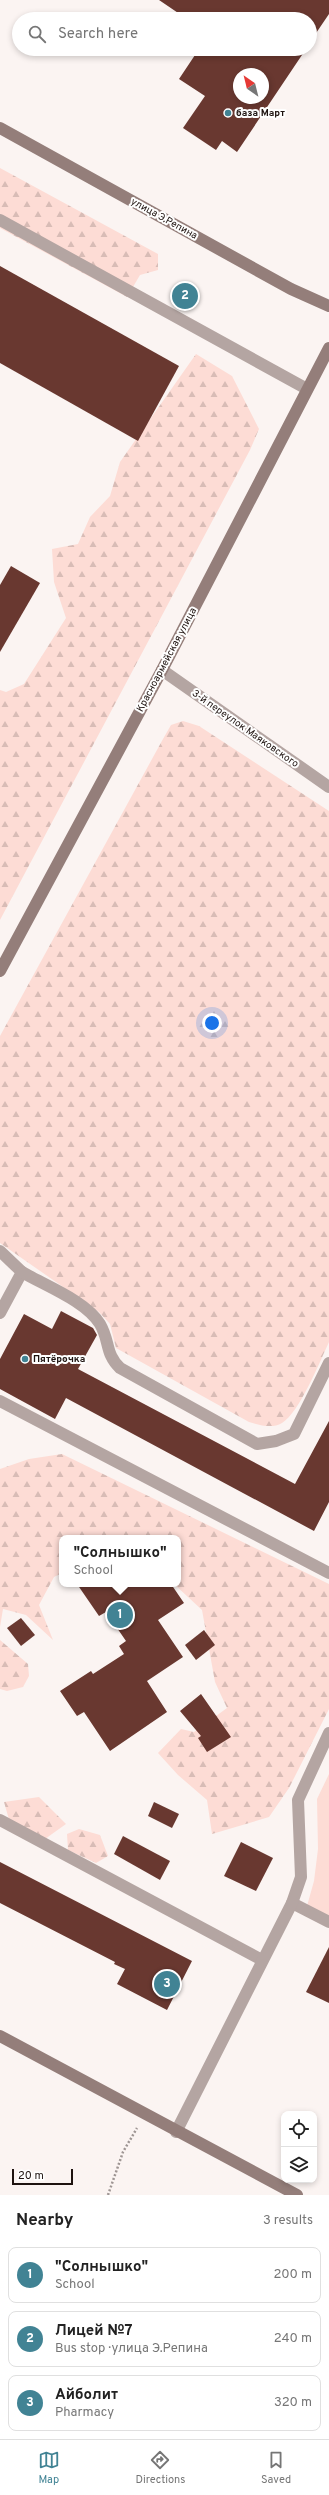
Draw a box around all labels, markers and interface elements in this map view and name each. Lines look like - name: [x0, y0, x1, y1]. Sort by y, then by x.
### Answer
- search box: [12, 12, 317, 56]
- icon: search: [26, 23, 48, 45]
- text: Search here: [58, 25, 138, 44]
- north arrow: [233, 68, 269, 104]
- place label: база Март: [236, 107, 285, 120]
- marker: база Март: [223, 108, 233, 118]
- street label: улица Э.Репина: [128, 195, 200, 243]
- pin: 2: [172, 281, 198, 311]
- street label: Красноармейская улица: [134, 606, 200, 714]
- street label: 3-й переулок Маяковского: [189, 687, 301, 771]
- your location: [202, 1013, 222, 1033]
- place label: Пятёрочка: [33, 1353, 85, 1366]
- marker: Пятёрочка: [20, 1354, 30, 1364]
- popup: [59, 1535, 181, 1587]
- text: "Солнышко": [73, 1544, 167, 1563]
- text: School: [73, 1563, 113, 1579]
- pin: 1: [107, 1600, 133, 1630]
- pin: 3: [154, 1969, 180, 1999]
- map controls: [281, 2111, 317, 2183]
- button: locate: [281, 2111, 317, 2147]
- button: layers: [281, 2147, 317, 2183]
- scale bar: [12, 2167, 73, 2186]
- text: 20 m: [18, 2169, 44, 2183]
- text: Nearby: [16, 2210, 73, 2232]
- text: 3 results: [263, 2213, 313, 2229]
- text: "Солнышко": [55, 2258, 148, 2277]
- text: 1: [27, 2267, 33, 2283]
- text: 200 m: [273, 2267, 312, 2283]
- text: School: [55, 2277, 95, 2293]
- text: Лицей №7: [55, 2322, 133, 2341]
- text: 2: [26, 2331, 34, 2347]
- text: 240 m: [274, 2331, 312, 2347]
- text: Bus stop · улица Э.Репина: [55, 2341, 208, 2357]
- text: Айболит: [55, 2386, 118, 2405]
- text: 3: [26, 2395, 34, 2411]
- text: 320 m: [274, 2395, 312, 2411]
- text: Pharmacy: [55, 2405, 114, 2421]
- tab: Map: [38, 2449, 60, 2487]
- tab: Directions: [135, 2449, 185, 2487]
- tab: Saved: [261, 2449, 291, 2487]

